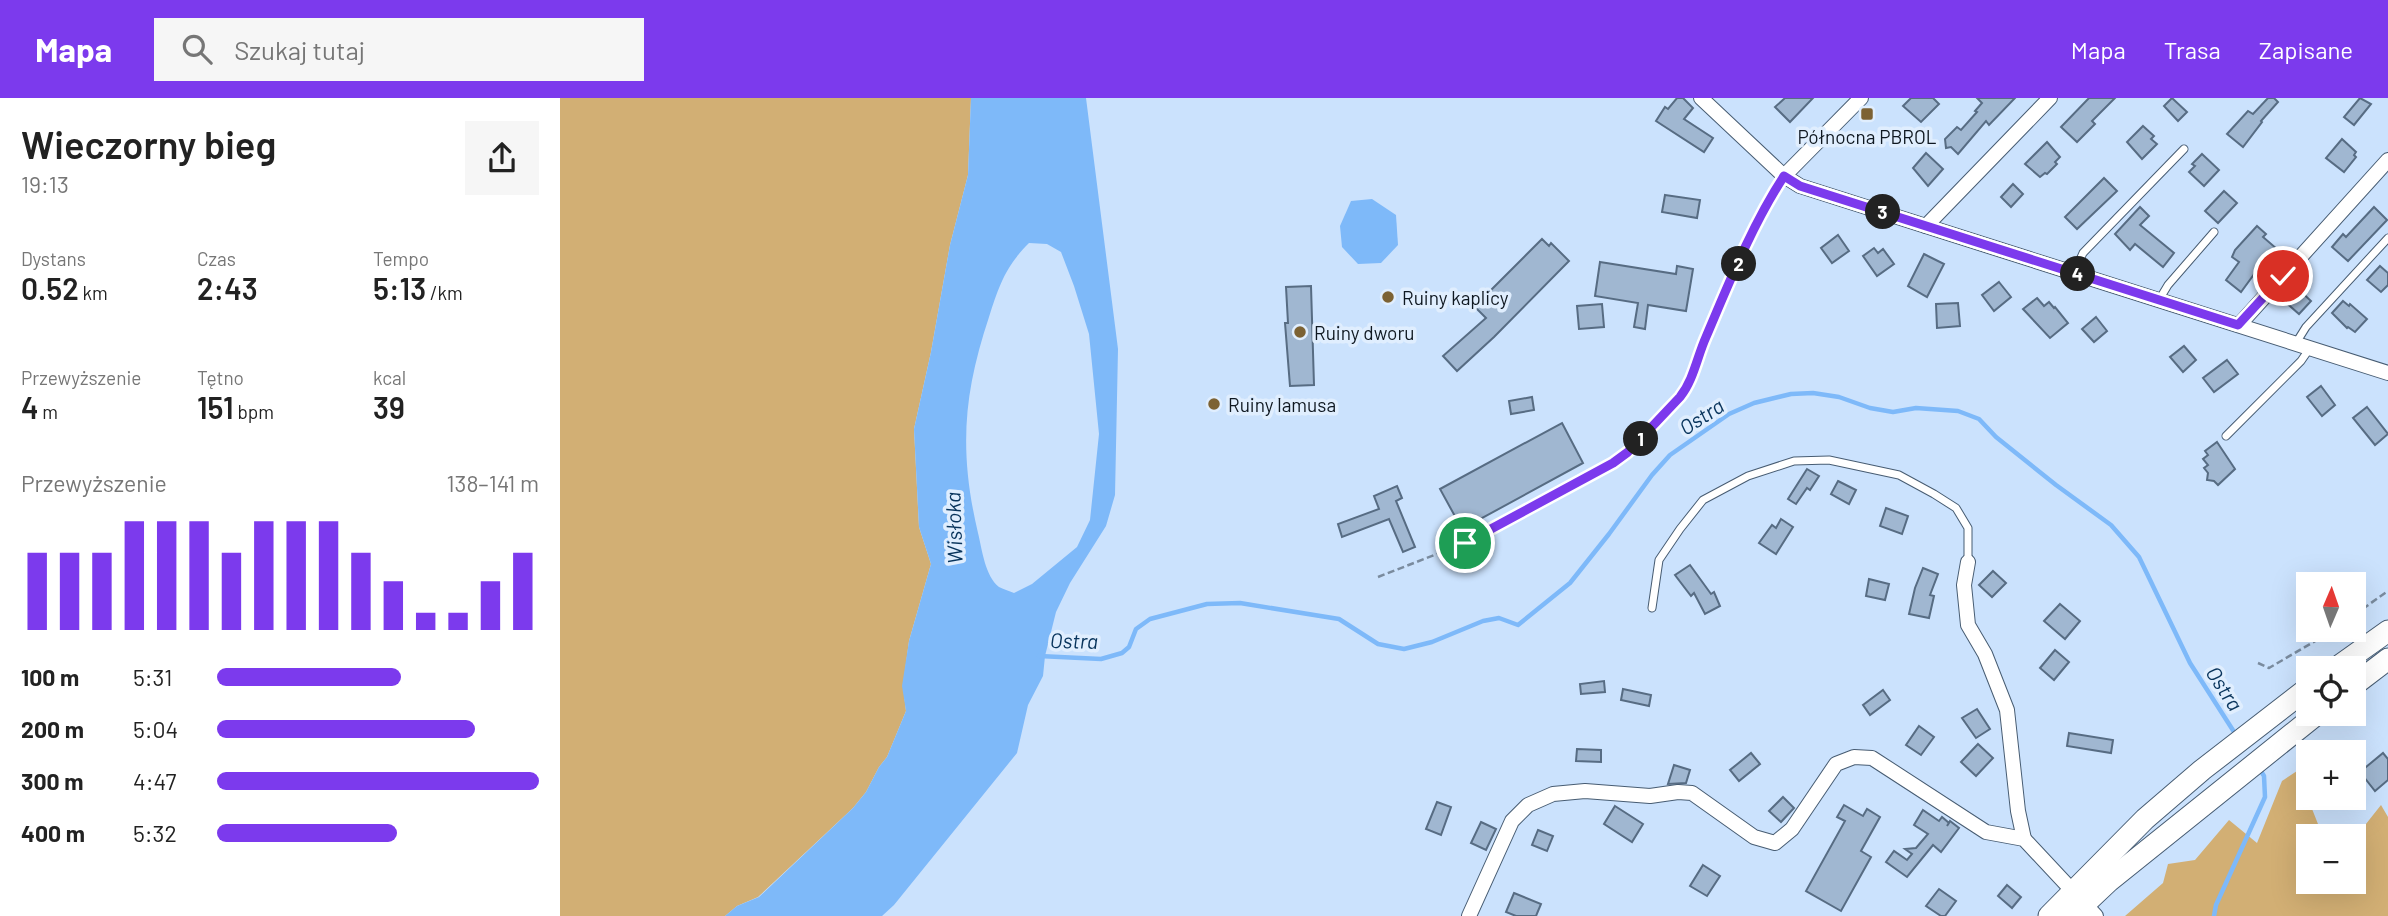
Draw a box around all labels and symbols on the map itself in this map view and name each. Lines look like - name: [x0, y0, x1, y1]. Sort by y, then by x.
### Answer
- marker: Północna PBROL: [1859, 106, 1875, 122]
- place label: Północna PBROL: [1797, 125, 1937, 148]
- pin: 3: [1866, 194, 1900, 230]
- pin: 2: [1722, 246, 1756, 282]
- pin: [2253, 246, 2313, 306]
- pin: 4: [2060, 256, 2096, 292]
- place label: Ruiny kaplicy: [1402, 286, 1509, 309]
- marker: Ruiny kaplicy: [1380, 289, 1396, 305]
- place label: Ruiny dworu: [1314, 321, 1415, 344]
- marker: Ruiny dworu: [1292, 324, 1308, 340]
- water label: Ostra: [1674, 392, 1728, 440]
- place label: Ruiny lamusa: [1228, 393, 1336, 416]
- marker: Ruiny lamusa: [1206, 396, 1222, 412]
- pin: 1: [1624, 422, 1658, 456]
- water label: Wisłoka: [939, 492, 967, 564]
- pin: [1435, 513, 1495, 573]
- north arrow: [2296, 572, 2366, 642]
- water label: Ostra: [1050, 627, 1098, 653]
- water label: Ostra: [2201, 661, 2249, 715]

